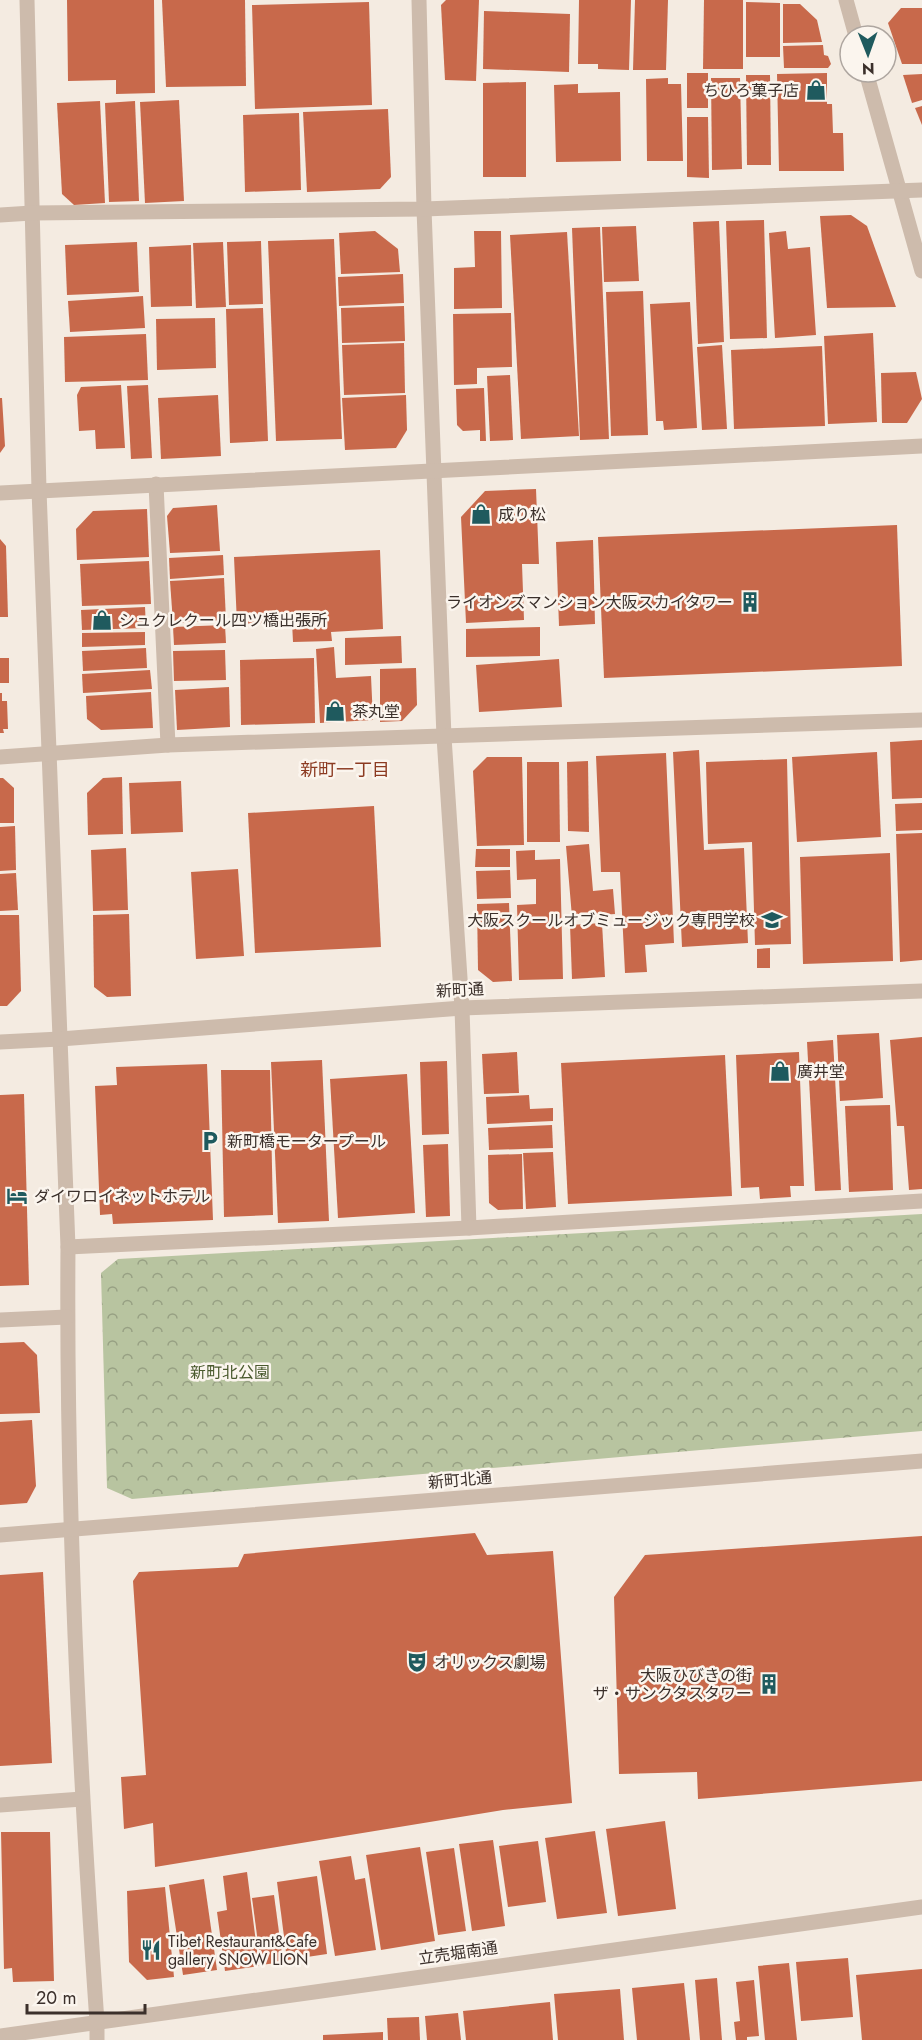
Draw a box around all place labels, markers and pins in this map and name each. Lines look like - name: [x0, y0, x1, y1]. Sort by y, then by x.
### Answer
- shop icon: ちひろ菓子店: [804, 78, 828, 102]
- place label: ちひろ菓子店: [703, 79, 799, 102]
- shop icon: 成り松: [469, 502, 493, 526]
- place label: 成り松: [498, 503, 546, 526]
- building icon: ライオンズマンション大阪スカイタワー: [738, 590, 762, 614]
- place label: ライオンズマンション大阪スカイタワー: [446, 591, 733, 614]
- shop icon: シュクレクール四ツ橋出張所: [90, 608, 114, 632]
- place label: シュクレクール四ツ橋出張所: [119, 609, 327, 632]
- shop icon: 茶丸堂: [323, 699, 347, 723]
- place label: 茶丸堂: [352, 700, 400, 723]
- school or university icon: 大阪スクールオブミュージック専門学校: [760, 908, 784, 932]
- place label: 大阪スクールオブミュージック専門学校: [467, 909, 755, 932]
- shop icon: 廣井堂: [768, 1059, 792, 1083]
- place label: 廣井堂: [797, 1060, 845, 1083]
- parking icon: 新町橋モータープール: [198, 1129, 222, 1153]
- place label: 新町橋モータープール: [227, 1130, 386, 1153]
- hotel icon: ダイワロイネットホテル: [5, 1184, 29, 1208]
- place label: ダイワロイネットホテル: [34, 1185, 210, 1208]
- theatre icon: オリックス劇場: [405, 1650, 429, 1674]
- place label: オリックス劇場: [434, 1651, 546, 1674]
- place label: 大阪ひびきの街 ザ・サンクタスタワー: [593, 1664, 752, 1705]
- building icon: 大阪ひびきの街 ザ・サンクタスタワー: [757, 1672, 781, 1696]
- place label: Tibet Restaurant&Cafe gallery SNOW LION: [168, 1930, 317, 1971]
- restaurant icon: Tibet Restaurant&Cafe gallery SNOW LION: [139, 1938, 163, 1962]

